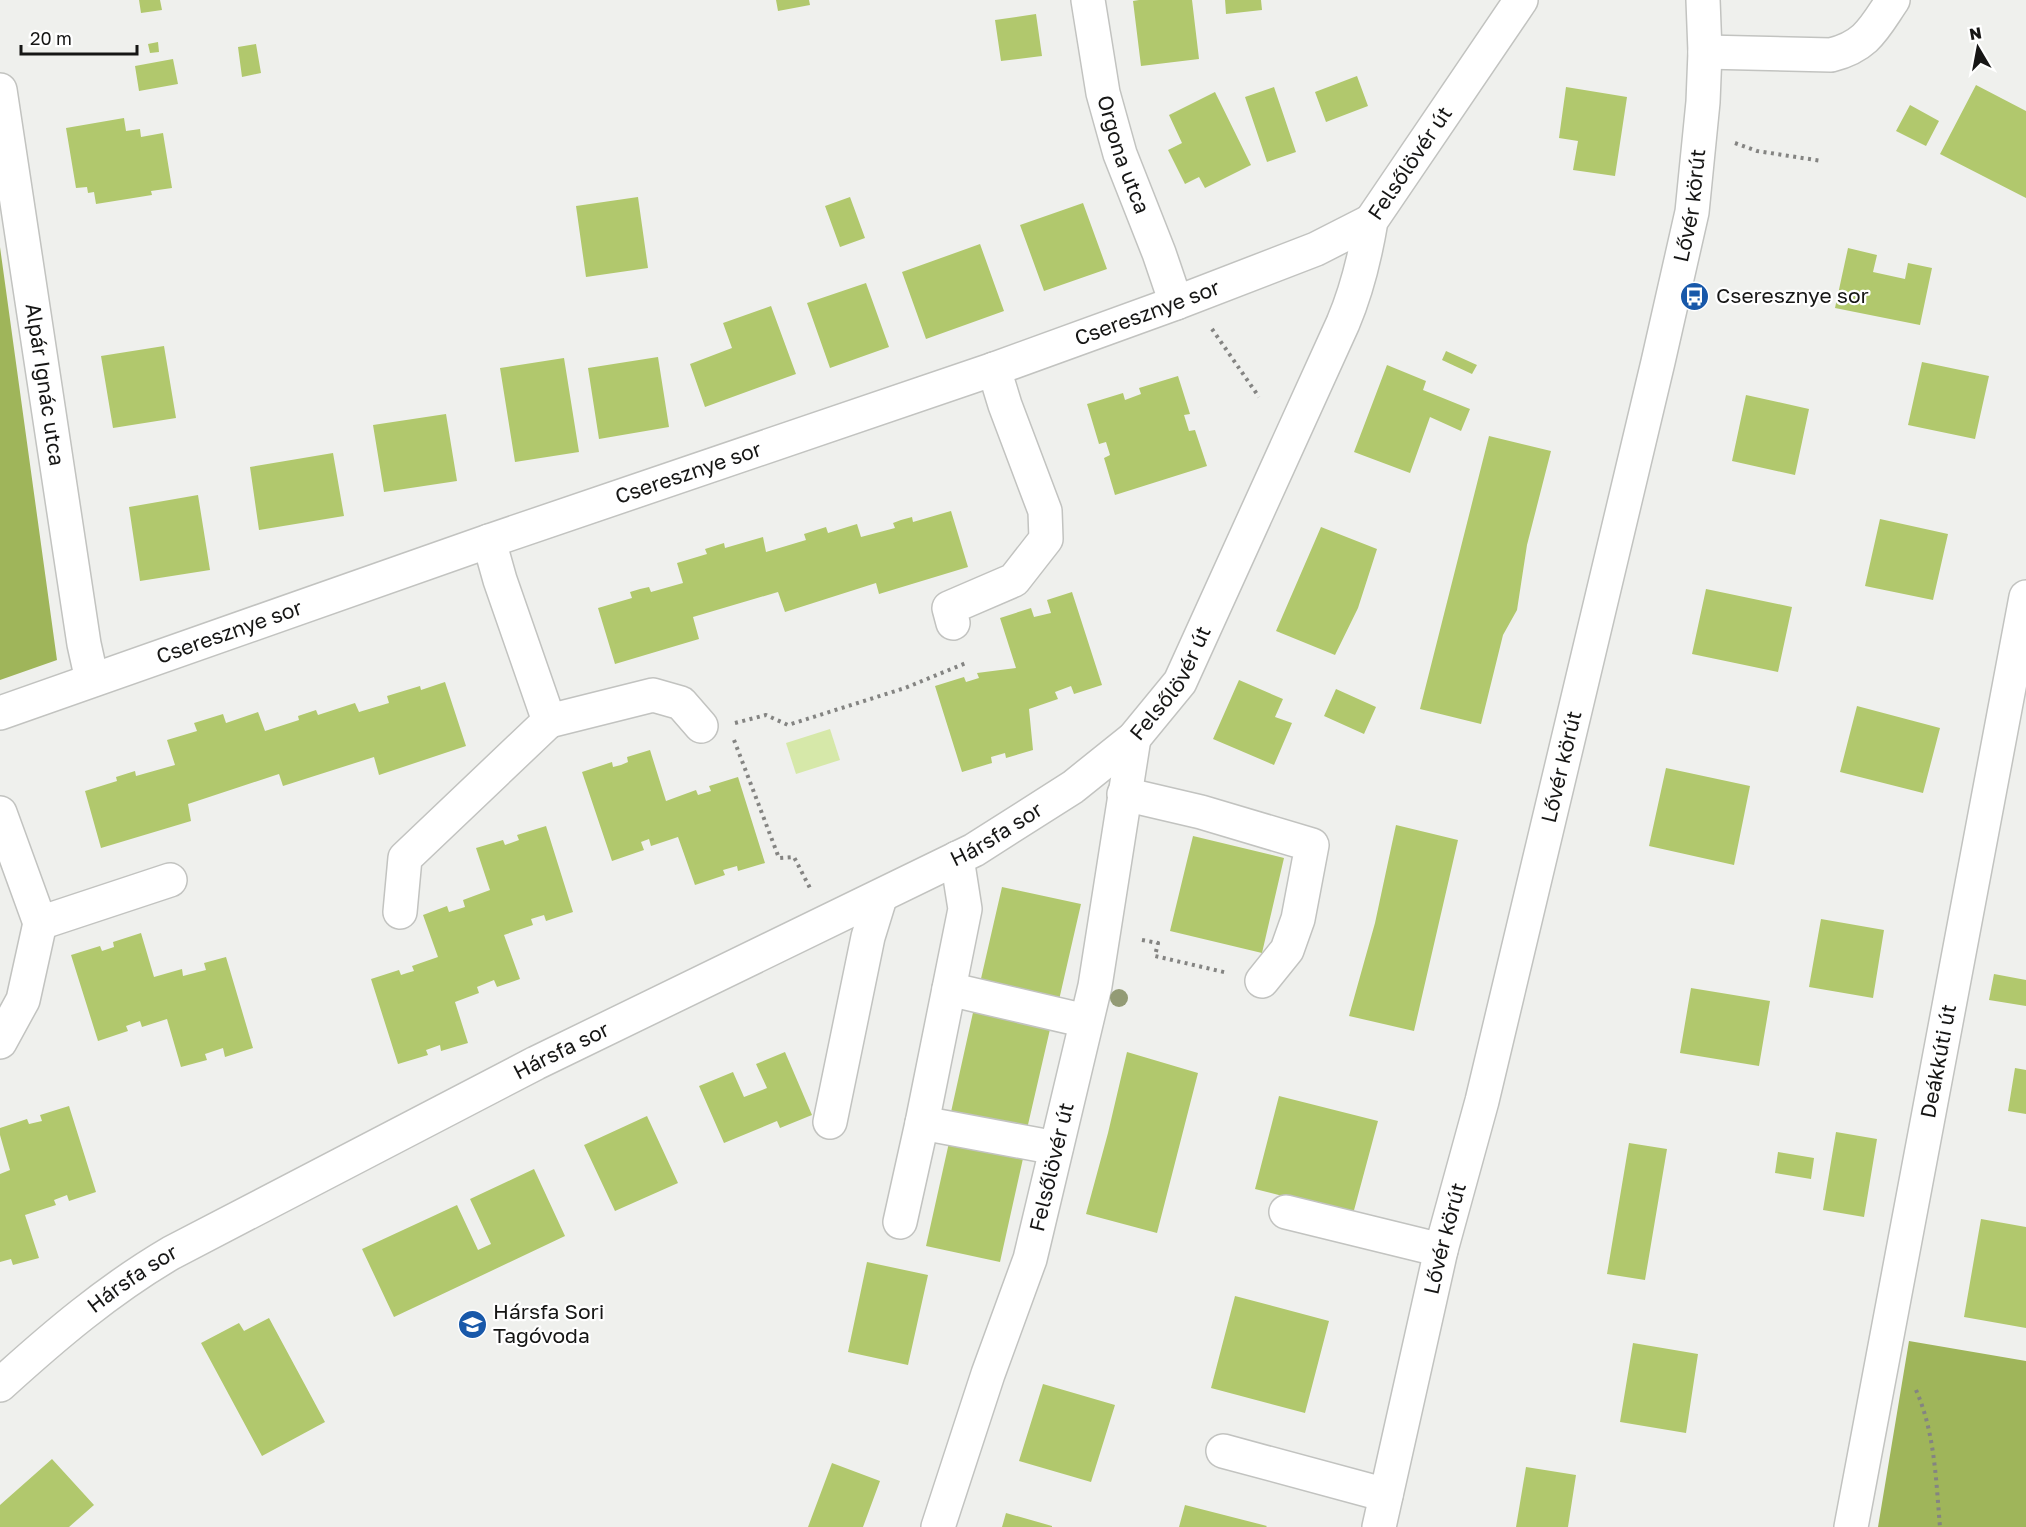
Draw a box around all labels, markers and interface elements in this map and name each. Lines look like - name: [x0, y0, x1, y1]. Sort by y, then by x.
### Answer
- scale bar: [21, 18, 136, 56]
- north arrow: [1948, 18, 2008, 78]
- text: N: [1968, 22, 1983, 44]
- text: 20 m: [30, 27, 72, 49]
- street label: Orgona utca: [1092, 92, 1156, 217]
- street label: Felsőlövér út: [1362, 101, 1457, 225]
- street label: Lővér körút: [1667, 148, 1710, 264]
- street label: Cseresznye sor: [1071, 273, 1223, 351]
- bus stop icon: Cseresznye sor: [1679, 280, 1711, 312]
- place label: Cseresznye sor: [1716, 282, 1869, 308]
- street label: Alpár Ignác utca: [21, 301, 71, 468]
- street label: Cseresznye sor: [612, 435, 765, 509]
- street label: Cseresznye sor: [152, 594, 305, 669]
- street label: Felsőlövér út: [1124, 622, 1216, 745]
- street label: Lővér körút: [1535, 708, 1587, 825]
- street label: Hársfa sor: [946, 796, 1047, 872]
- street label: Deákkúti út: [1914, 1002, 1961, 1120]
- street label: Hársfa sor: [509, 1015, 613, 1085]
- street label: Felsőlövér út: [1023, 1100, 1079, 1234]
- street label: Lővér körút: [1418, 1179, 1471, 1297]
- street label: Hársfa sor: [81, 1238, 181, 1318]
- place label: Hársfa Sori Tagóvoda: [493, 1298, 604, 1348]
- school or university icon: Hársfa Sori Tagóvoda: [456, 1308, 488, 1340]

